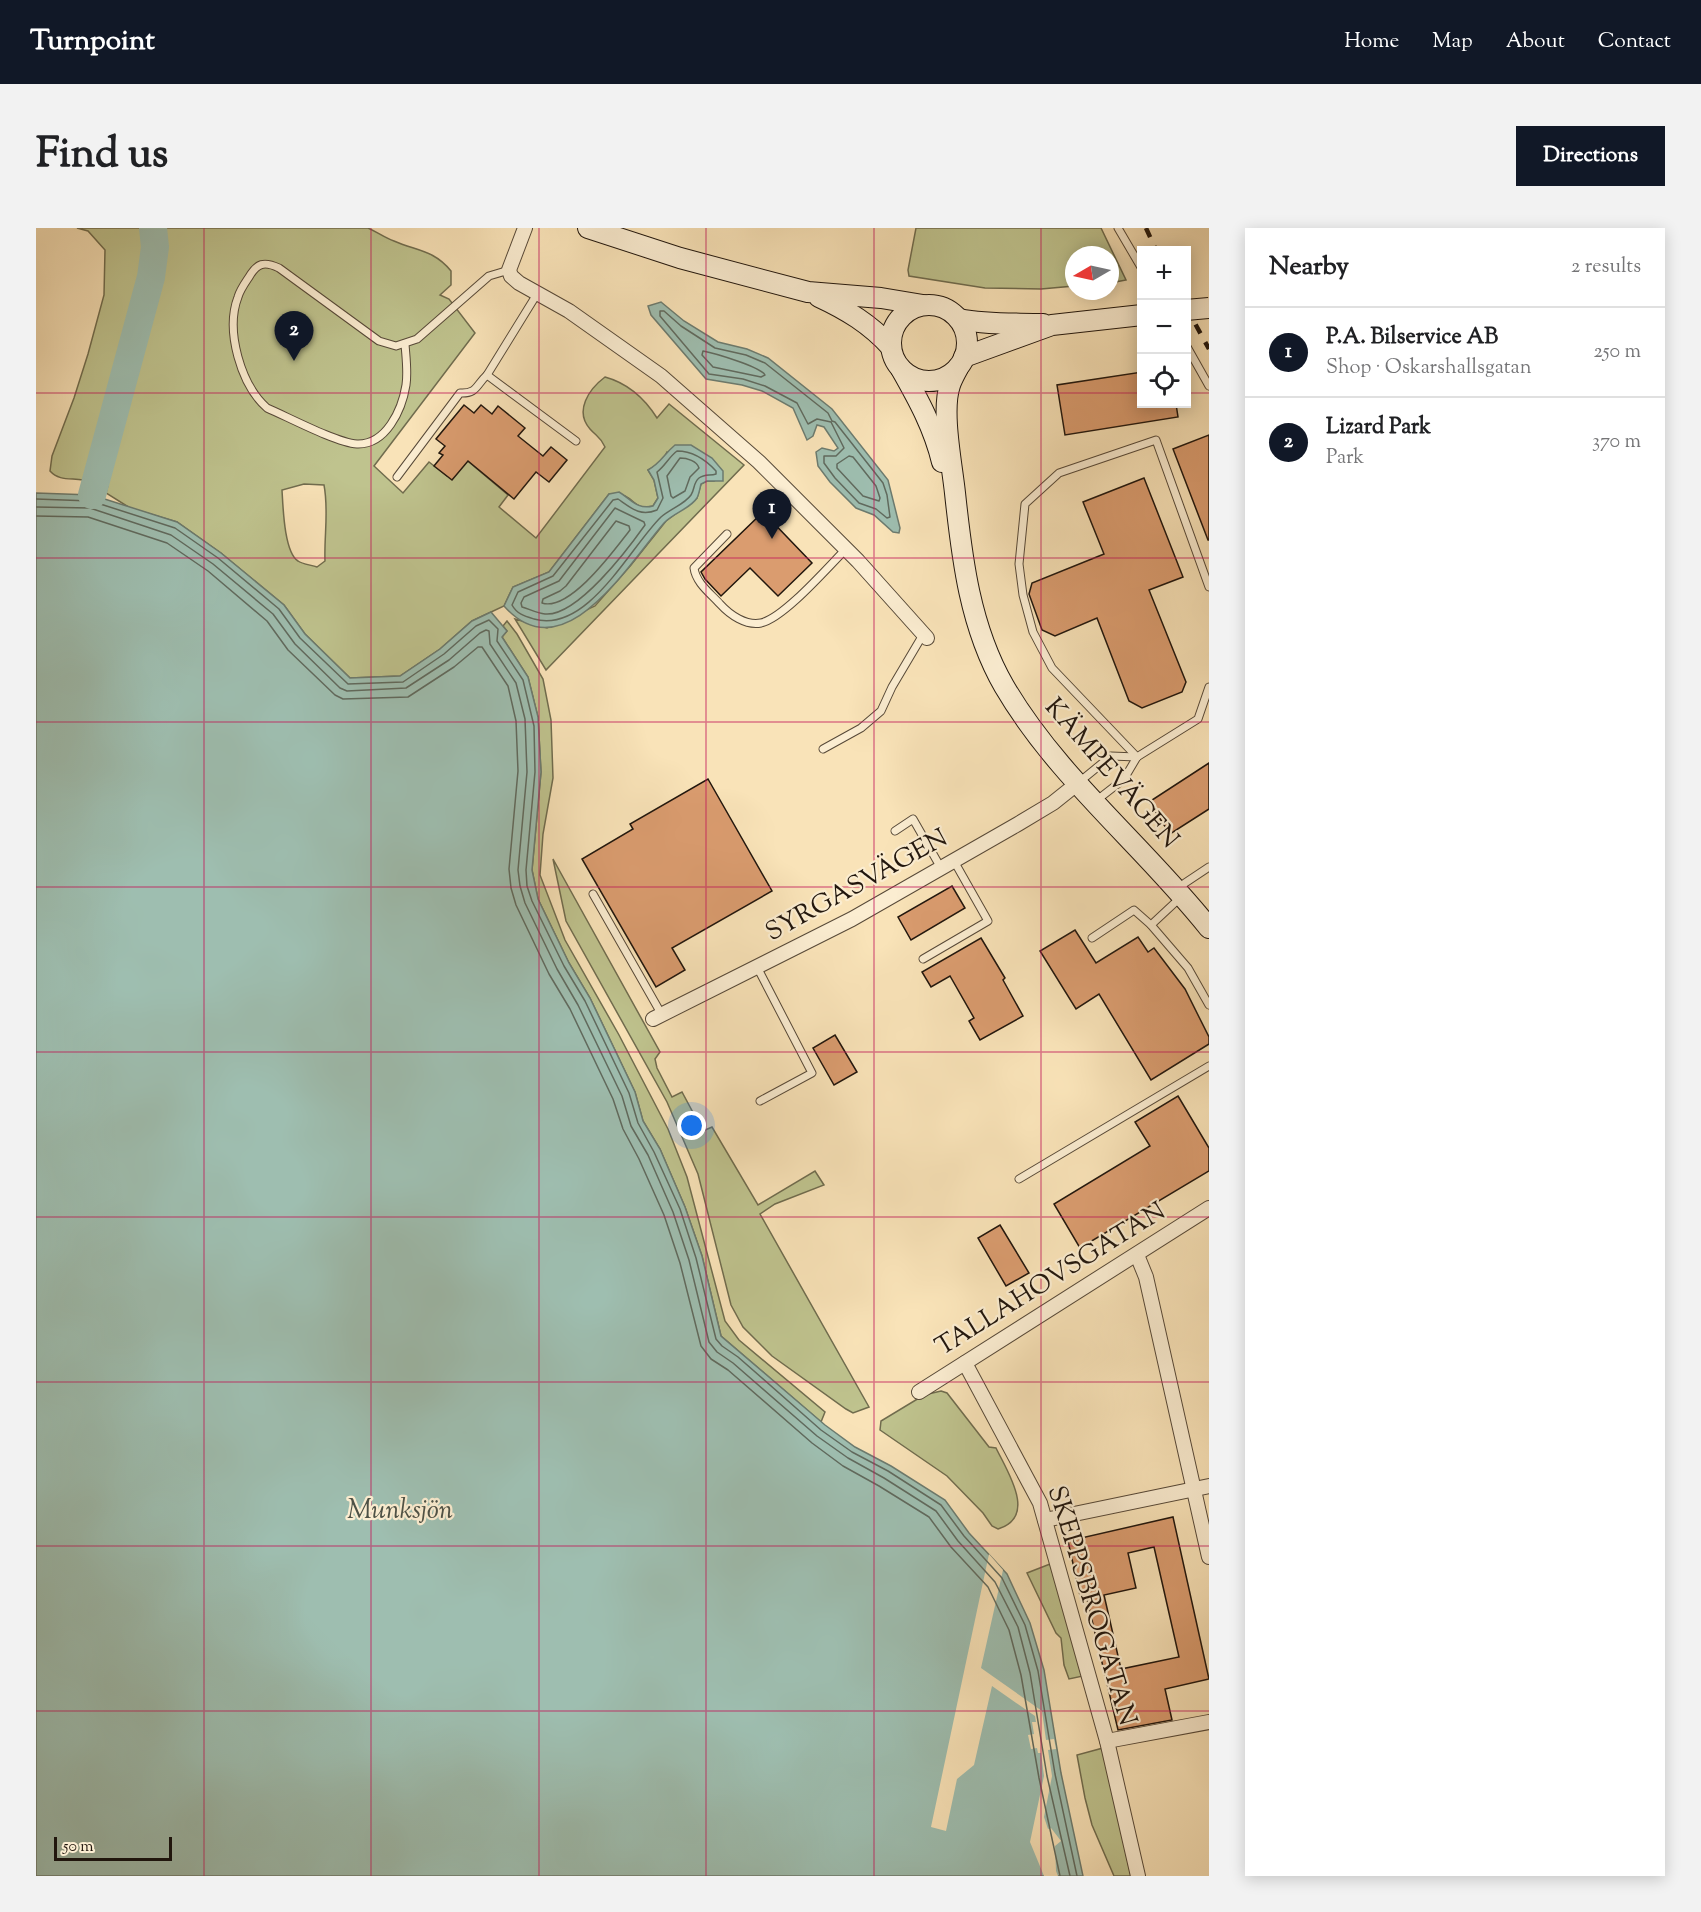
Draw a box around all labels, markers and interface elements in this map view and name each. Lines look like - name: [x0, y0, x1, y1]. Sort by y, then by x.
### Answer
- text: Turnpoint: [30, 22, 155, 62]
- text: Home: [1344, 27, 1399, 57]
- text: Map: [1432, 27, 1473, 57]
- text: About: [1506, 27, 1565, 57]
- text: Contact: [1598, 27, 1671, 57]
- text: Find us: [36, 126, 168, 186]
- button: Directions: [1516, 126, 1665, 186]
- north arrow: [1065, 246, 1119, 300]
- map controls: [1137, 246, 1191, 408]
- button: +: [1137, 246, 1191, 300]
- text: Nearby: [1269, 249, 1349, 286]
- text: 2 results: [1571, 253, 1641, 282]
- button: −: [1137, 300, 1191, 354]
- pin: 2: [274, 312, 314, 361]
- text: P.A. Bilservice AB: [1326, 322, 1498, 354]
- text: 1: [1285, 338, 1292, 367]
- text: 250 m: [1593, 338, 1641, 367]
- button: locate: [1137, 354, 1191, 408]
- text: Shop · Oskarshallsgatan: [1326, 354, 1532, 383]
- text: Lizard Park: [1326, 412, 1431, 444]
- text: 2: [1284, 428, 1293, 457]
- text: 370 m: [1592, 428, 1641, 457]
- text: Park: [1326, 444, 1364, 473]
- pin: 1: [752, 490, 792, 539]
- street label: KÄMPEVÄGEN: [1035, 691, 1187, 857]
- street label: SYRGASVÄGEN: [759, 820, 955, 952]
- your location: [677, 1111, 706, 1140]
- street label: TALLAHOVSGATAN: [929, 1194, 1173, 1366]
- street label: SKEPPSBROGATAN: [1037, 1481, 1145, 1731]
- water label: Munksjön: [347, 1492, 453, 1531]
- scale bar: [54, 1834, 172, 1862]
- text: 50 m: [63, 1836, 94, 1859]

